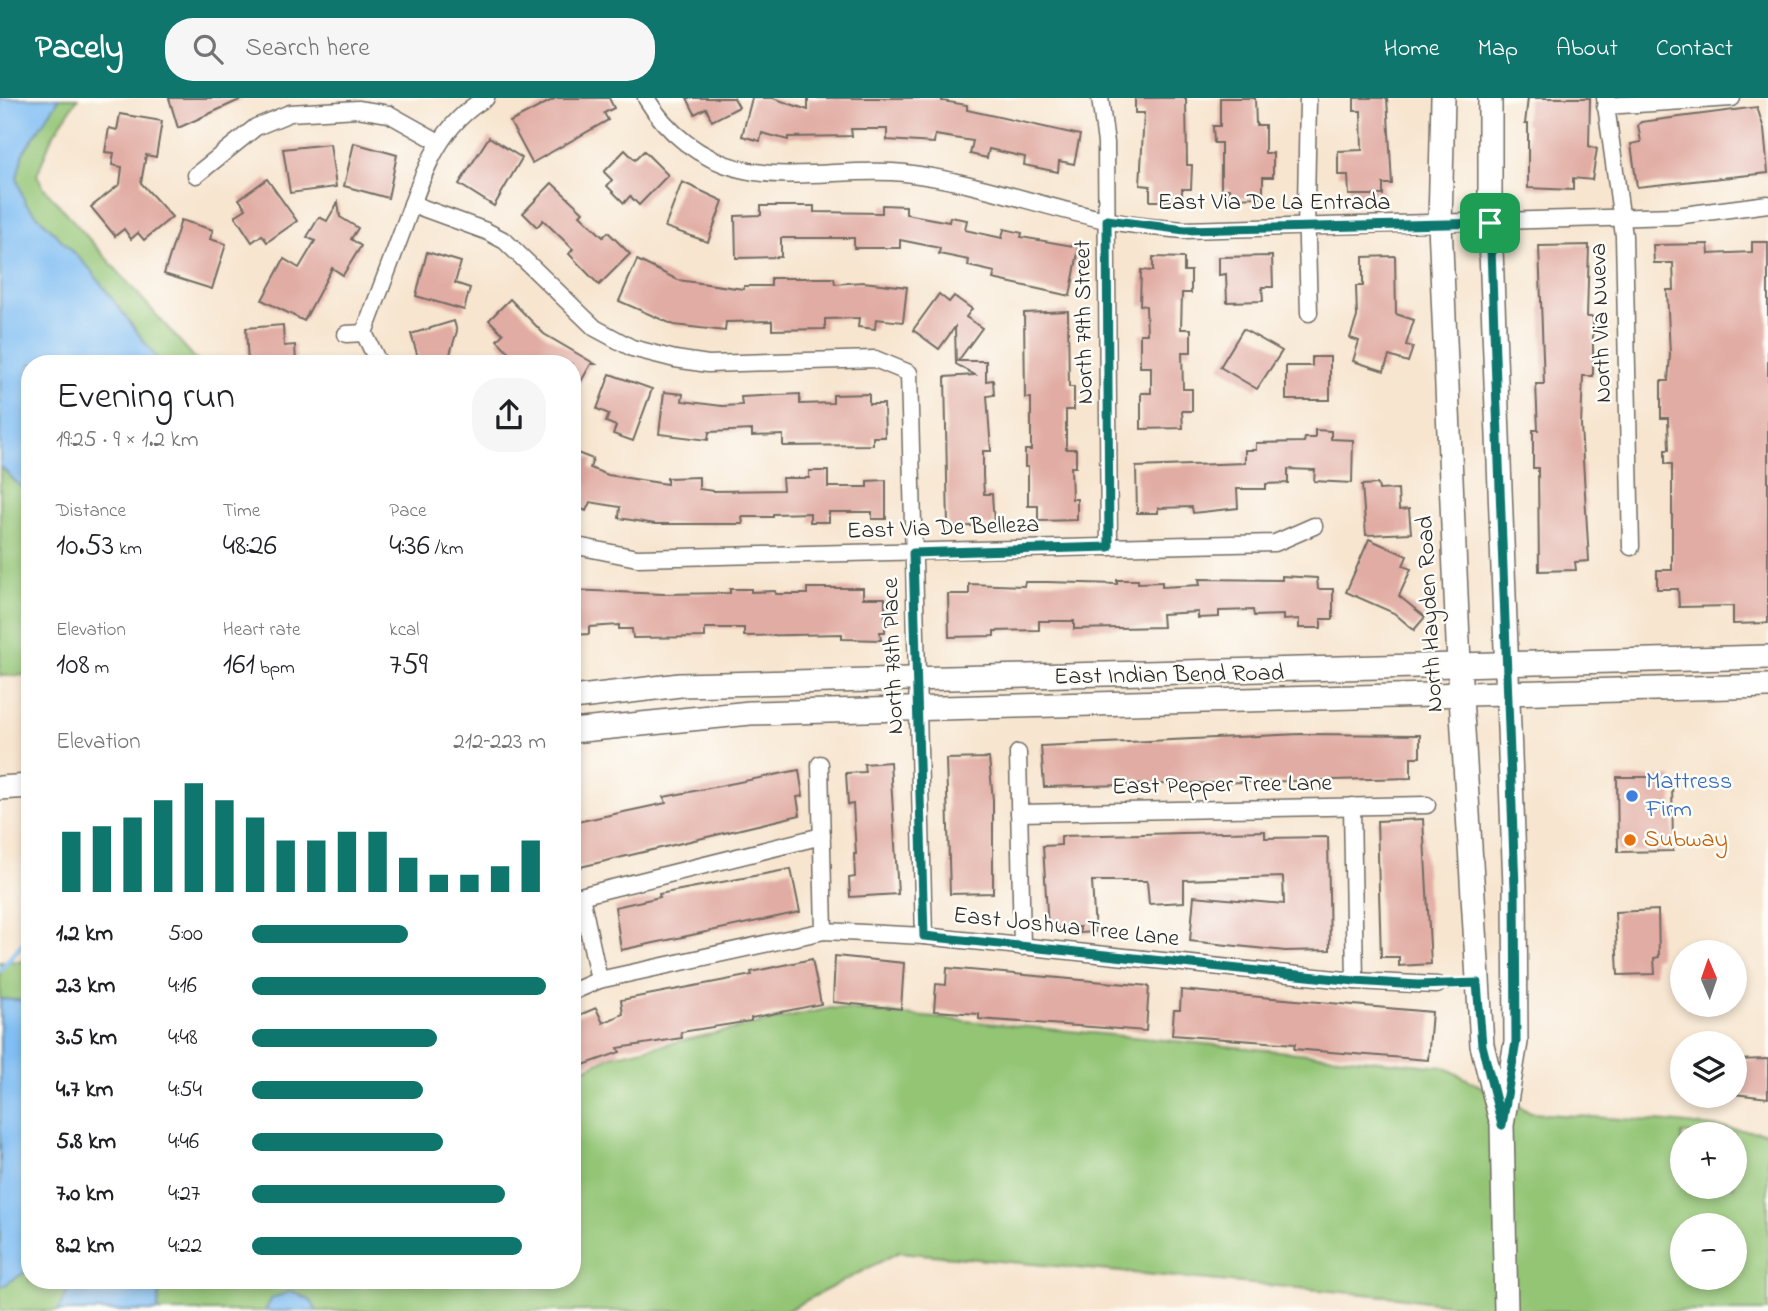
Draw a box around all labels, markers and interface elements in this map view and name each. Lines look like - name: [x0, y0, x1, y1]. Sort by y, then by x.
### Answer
- search box: [165, 18, 655, 81]
- text: Pacely: [35, 25, 123, 73]
- icon: search: [189, 30, 227, 68]
- text: Search here: [245, 30, 370, 68]
- text: Home: [1384, 32, 1440, 67]
- text: Map: [1478, 32, 1518, 67]
- text: About: [1556, 32, 1618, 67]
- text: Contact: [1656, 32, 1733, 67]
- street label: East Via De La Entrada: [1157, 186, 1391, 221]
- pin: [1460, 193, 1520, 253]
- icon: arrive: [1471, 204, 1509, 242]
- street label: North 79th Street: [1066, 239, 1104, 405]
- street label: North Via Nueva: [1582, 242, 1622, 404]
- text: Evening run: [56, 370, 235, 426]
- button: share: [472, 378, 546, 452]
- text: 19:25 · 9 × 1.2 km: [56, 424, 199, 457]
- text: Distance: [56, 498, 126, 525]
- text: Time: [223, 498, 260, 525]
- text: Pace: [389, 498, 426, 525]
- street label: East Via De Belleza: [846, 508, 1040, 550]
- street label: North Hayden Road: [1408, 514, 1455, 713]
- text: 10.53: [56, 525, 114, 569]
- text: 48:26: [223, 525, 277, 569]
- text: 4:36: [389, 525, 430, 569]
- text: km: [114, 536, 142, 563]
- text: /km: [430, 536, 464, 563]
- street label: North 78th Place: [874, 577, 914, 735]
- text: Elevation: [56, 617, 126, 644]
- text: Heart rate: [223, 617, 301, 644]
- text: kcal: [389, 617, 420, 644]
- text: 108: [56, 644, 90, 688]
- text: 161: [223, 644, 255, 688]
- text: 759: [389, 644, 428, 688]
- text: m: [90, 655, 109, 682]
- text: bpm: [255, 655, 295, 682]
- street label: East Indian Bend Road: [1054, 656, 1285, 696]
- text: Elevation: [56, 726, 141, 759]
- text: 212–223 m: [453, 726, 546, 759]
- place label: Mattress Firm: [1645, 765, 1732, 828]
- street label: East Pepper Tree Lane: [1112, 767, 1333, 805]
- marker: Mattress Firm: [1624, 788, 1640, 804]
- place label: Subway: [1644, 823, 1728, 859]
- marker: Subway: [1622, 832, 1638, 848]
- street label: East Joshua Tree Lane: [951, 899, 1181, 957]
- text: 1.2 km: [56, 918, 113, 951]
- text: 5:00: [168, 918, 203, 951]
- north arrow: [1670, 940, 1746, 1017]
- map controls: [1670, 940, 1747, 1290]
- text: 2.3 km: [56, 970, 115, 1003]
- text: 4:16: [168, 970, 197, 1003]
- text: 3.5 km: [56, 1022, 117, 1055]
- text: 4:48: [168, 1022, 198, 1055]
- button: layers: [1670, 1031, 1747, 1108]
- text: 4.7 km: [56, 1074, 113, 1107]
- text: 4:54: [168, 1074, 202, 1107]
- button: +: [1670, 1122, 1747, 1199]
- text: 5.8 km: [56, 1126, 116, 1159]
- text: 4:46: [168, 1126, 199, 1159]
- text: 7.0 km: [56, 1178, 114, 1211]
- text: 4:27: [168, 1178, 200, 1211]
- button: −: [1670, 1213, 1747, 1290]
- text: 8.2 km: [56, 1230, 114, 1263]
- text: 4:22: [168, 1230, 202, 1263]

